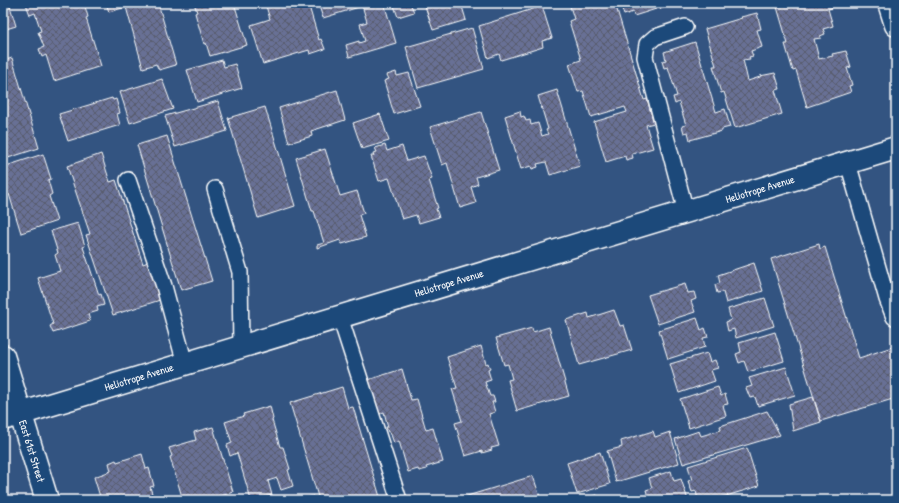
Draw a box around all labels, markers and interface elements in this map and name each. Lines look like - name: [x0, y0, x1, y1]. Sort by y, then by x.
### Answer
- street label: Heliotrope Avenue: [724, 172, 797, 206]
- street label: Heliotrope Avenue: [413, 266, 486, 300]
- street label: Heliotrope Avenue: [103, 360, 176, 394]
- street label: East 61st Street: [16, 418, 48, 484]

